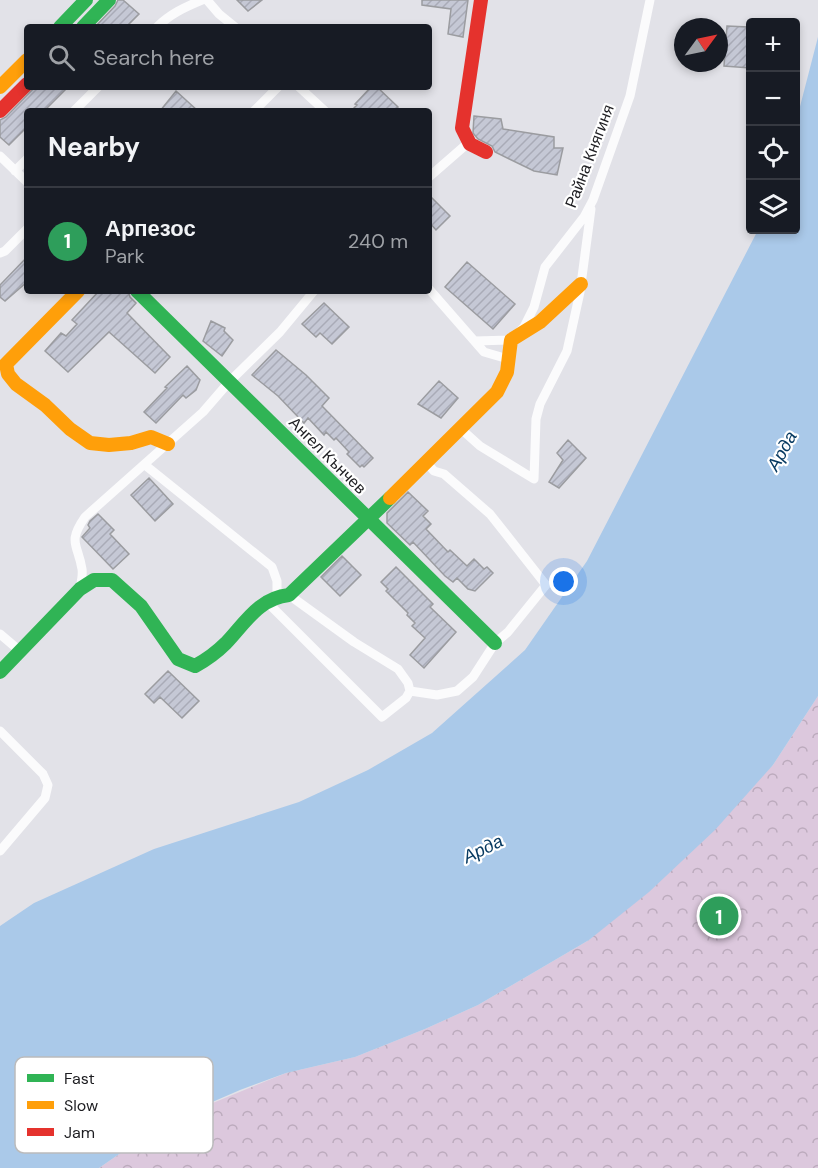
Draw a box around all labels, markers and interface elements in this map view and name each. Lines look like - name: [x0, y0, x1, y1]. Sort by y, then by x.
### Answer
- north arrow: [674, 18, 728, 72]
- map controls: [746, 18, 800, 234]
- button: +: [746, 18, 800, 72]
- search box: [24, 24, 432, 90]
- icon: search: [45, 41, 78, 74]
- text: Search here: [93, 43, 214, 72]
- button: −: [746, 72, 800, 126]
- street label: Райна Княгиня: [560, 102, 619, 211]
- button: locate: [746, 126, 800, 180]
- text: Nearby: [48, 130, 140, 164]
- button: layers: [746, 180, 800, 234]
- text: Арпезос: [105, 214, 196, 243]
- text: 1: [64, 228, 71, 254]
- text: 240 m: [348, 228, 408, 254]
- text: Park: [105, 243, 145, 269]
- street label: Ангел Кънчев: [285, 412, 371, 498]
- water label: Арда: [761, 427, 803, 476]
- your location: [549, 567, 578, 596]
- water label: Арда: [458, 829, 507, 869]
- pin: 1: [700, 894, 738, 938]
- legend: [15, 1057, 213, 1153]
- text: Fast: [64, 1068, 95, 1089]
- text: Slow: [64, 1095, 98, 1116]
- text: Jam: [64, 1122, 95, 1143]

